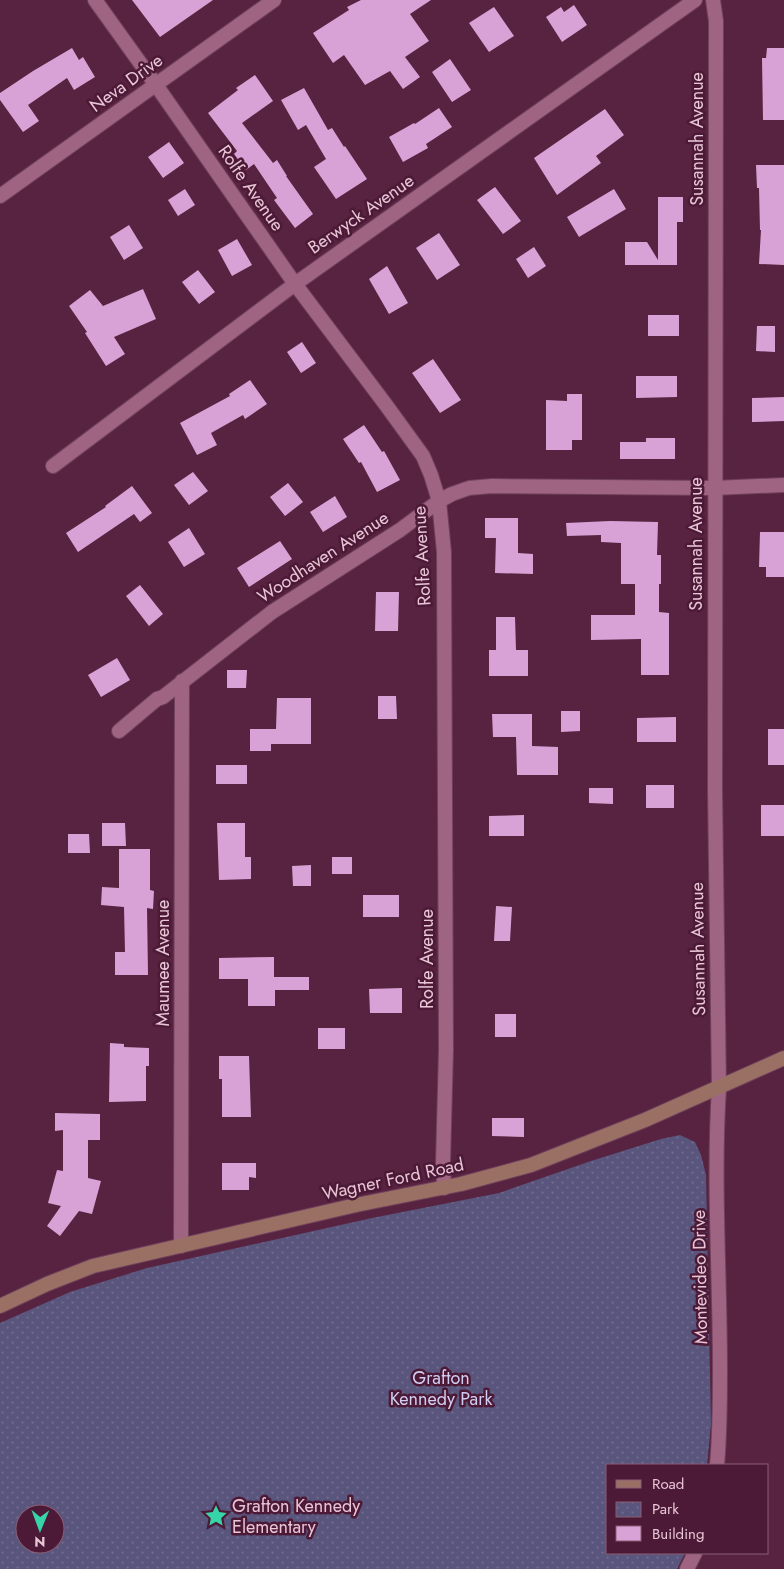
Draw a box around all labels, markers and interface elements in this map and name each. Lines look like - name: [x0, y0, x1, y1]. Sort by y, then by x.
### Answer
- street label: Neva Drive: [84, 48, 168, 118]
- street label: Susannah Avenue: [684, 72, 710, 206]
- street label: Rolfe Avenue: [212, 140, 290, 236]
- street label: Berwyck Avenue: [303, 168, 419, 260]
- street label: Susannah Avenue: [683, 477, 709, 611]
- street label: Woodhaven Avenue: [252, 505, 394, 609]
- street label: Rolfe Avenue: [406, 505, 438, 607]
- street label: Susannah Avenue: [684, 882, 712, 1016]
- street label: Maumee Avenue: [150, 900, 176, 1026]
- street label: Rolfe Avenue: [414, 909, 440, 1009]
- street label: Wagner Ford Road: [320, 1151, 466, 1207]
- street label: Montevideo Drive: [686, 1210, 714, 1344]
- park label: Grafton Kennedy Park: [390, 1365, 492, 1412]
- legend: [606, 1464, 769, 1554]
- text: Road: [652, 1473, 684, 1495]
- place label: Grafton Kennedy Elementary: [232, 1493, 360, 1540]
- text: Park: [652, 1498, 679, 1520]
- place icon: Grafton Kennedy Elementary: [203, 1503, 229, 1529]
- north arrow: [15, 1504, 65, 1554]
- text: Building: [652, 1523, 704, 1545]
- text: N: [34, 1532, 46, 1552]

